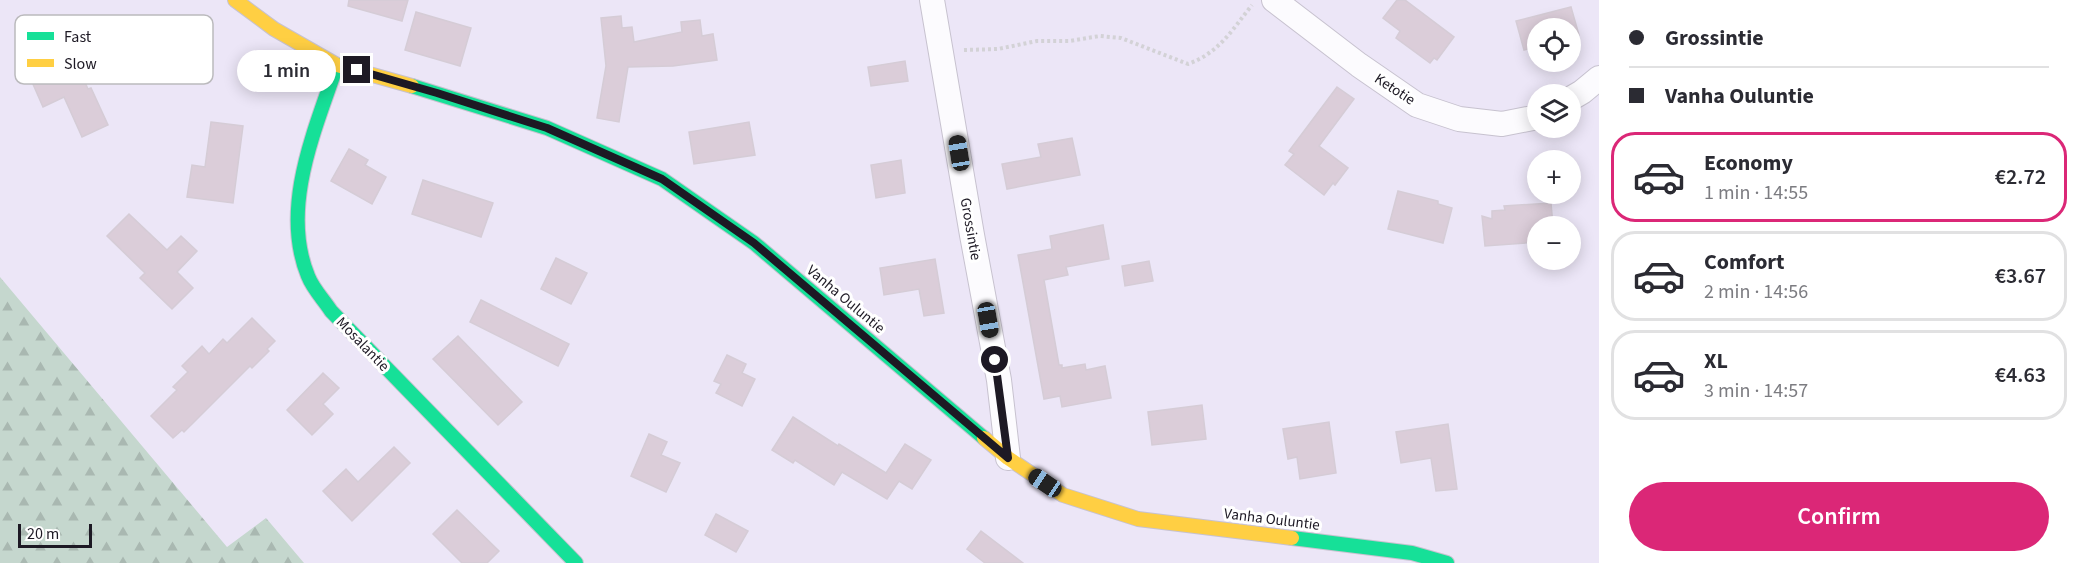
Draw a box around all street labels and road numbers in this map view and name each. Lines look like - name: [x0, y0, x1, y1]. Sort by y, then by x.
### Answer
- street label: Ketotie: [1370, 68, 1419, 110]
- street label: Grossintie: [955, 196, 986, 262]
- street label: Vanha Ouluntie: [802, 260, 889, 338]
- street label: Mosalantie: [331, 312, 394, 376]
- street label: Vanha Ouluntie: [1223, 503, 1321, 536]

